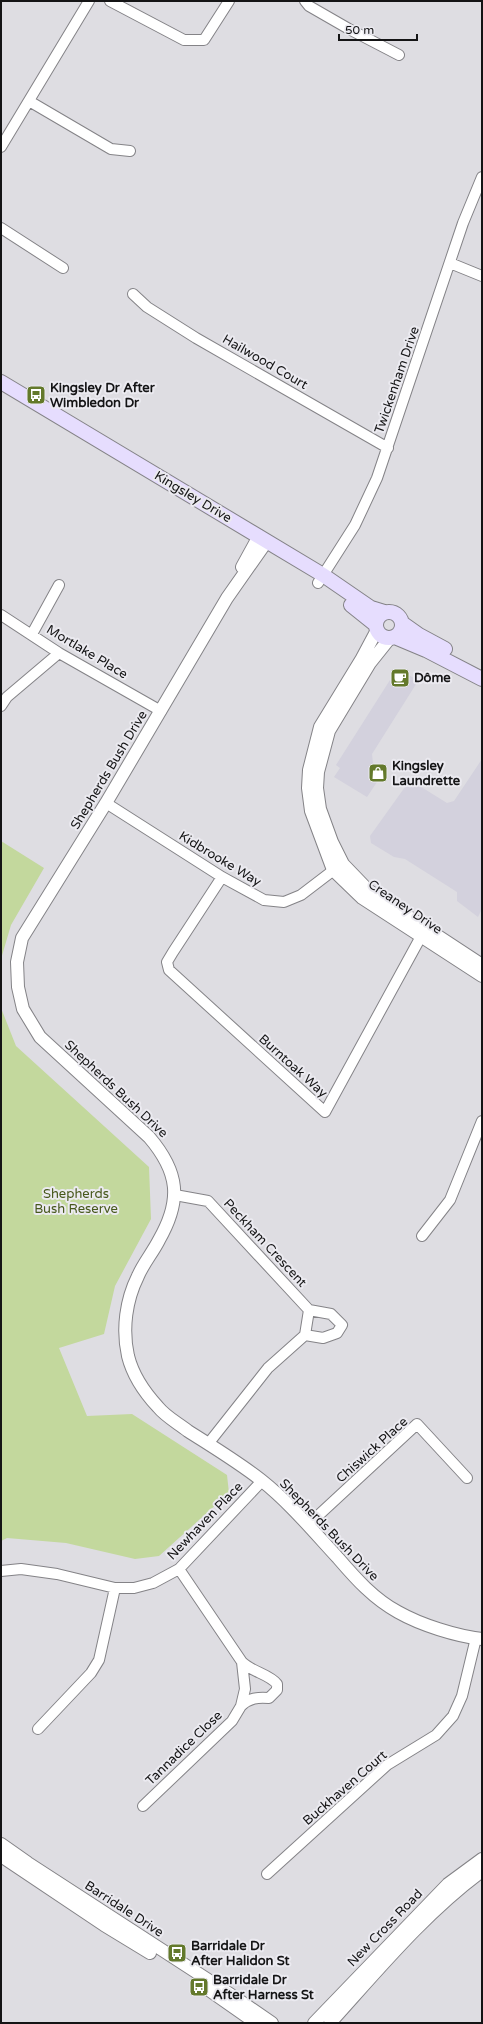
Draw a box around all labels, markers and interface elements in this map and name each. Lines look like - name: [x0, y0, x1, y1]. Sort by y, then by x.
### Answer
- scale bar: [339, 16, 417, 42]
- text: 50 m: [345, 23, 374, 37]
- street label: Twickenham Drive: [371, 324, 423, 436]
- street label: Hailwood Court: [220, 331, 310, 393]
- place label: Kingsley Dr After Wimbledon Dr: [50, 380, 156, 411]
- bus stop icon: Kingsley Dr After Wimbledon Dr: [25, 384, 47, 406]
- street label: Kingsley Drive: [151, 468, 235, 526]
- street label: Mortlake Place: [43, 621, 131, 683]
- cafe icon: Dôme: [389, 667, 411, 689]
- place label: Dôme: [414, 670, 451, 686]
- street label: Shepherds Bush Drive: [67, 708, 151, 832]
- place label: Kingsley Laundrette: [392, 758, 461, 789]
- shop icon: Kingsley Laundrette: [367, 762, 389, 784]
- street label: Kidbrooke Way: [176, 828, 264, 890]
- street label: Creaney Drive: [365, 876, 445, 938]
- street label: Burntoak Way: [255, 1031, 331, 1101]
- street label: Shepherds Bush Drive: [61, 1037, 171, 1141]
- park label: Shepherds Bush Reserve: [34, 1186, 118, 1217]
- street label: Peckham Crescent: [220, 1196, 310, 1290]
- street label: Chiswick Place: [333, 1414, 411, 1486]
- street label: Shepherds Bush Drive: [276, 1476, 382, 1584]
- street label: Newhaven Place: [164, 1479, 246, 1563]
- street label: Tannadice Close: [142, 1707, 226, 1789]
- street label: Buckhaven Court: [300, 1747, 390, 1829]
- street label: Barridale Drive: [81, 1878, 167, 1940]
- street label: New Cross Road: [344, 1886, 426, 1970]
- place label: Barridale Dr After Halidon St: [191, 1938, 290, 1969]
- bus stop icon: Barridale Dr After Halidon St: [166, 1942, 188, 1964]
- place label: Barridale Dr After Harness St: [213, 1972, 314, 2003]
- bus stop icon: Barridale Dr After Harness St: [188, 1976, 210, 1998]

